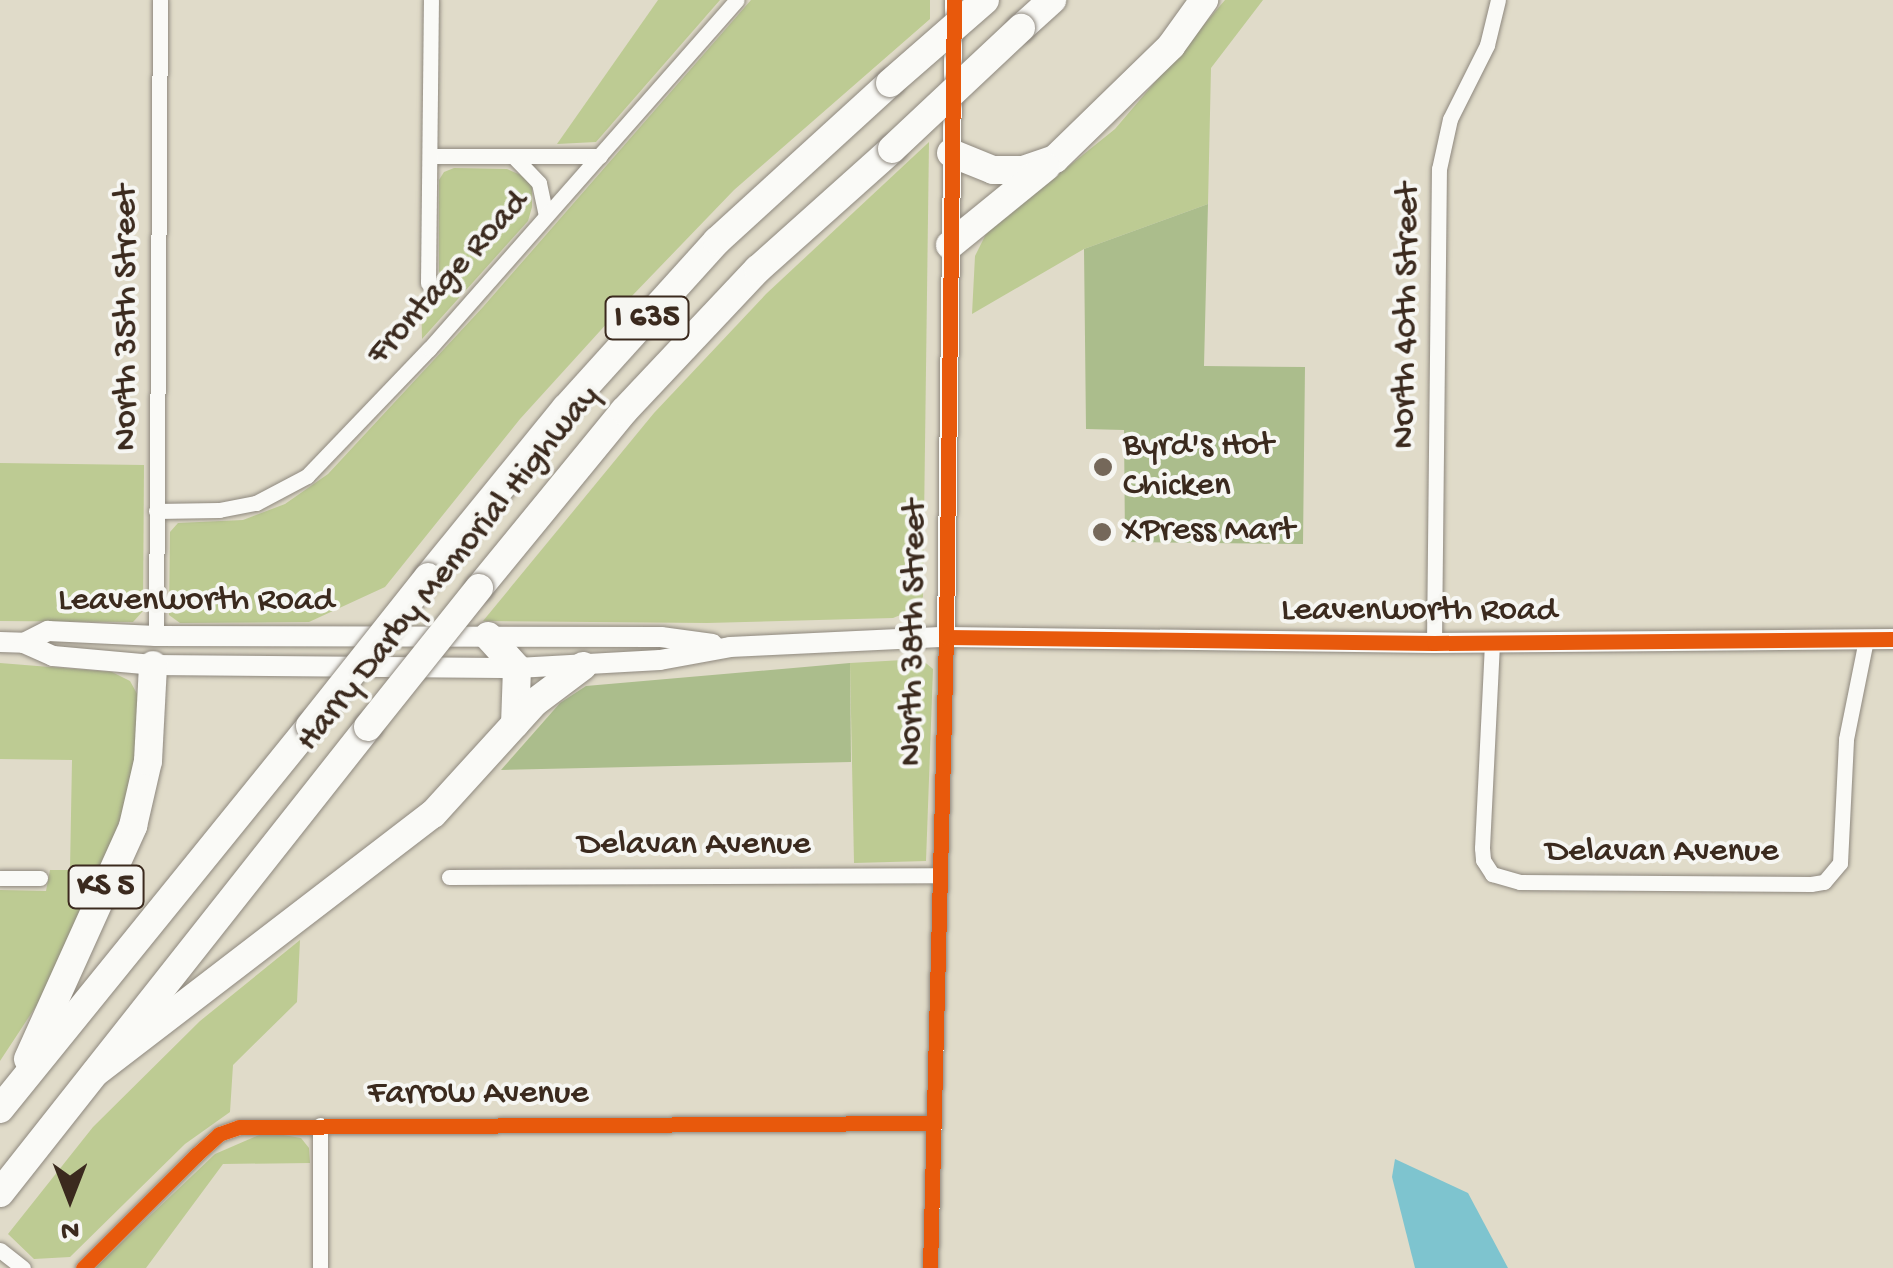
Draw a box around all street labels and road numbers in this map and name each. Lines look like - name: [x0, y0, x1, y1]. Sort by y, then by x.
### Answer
- street label: Frontage Road: [359, 183, 539, 375]
- street label: North 40th Street: [1385, 183, 1431, 449]
- street label: North 35th Street: [107, 185, 149, 451]
- road number: I 635: [604, 291, 690, 345]
- street label: Harry Darby Memorial Highway: [288, 377, 610, 761]
- street label: North 38th Street: [892, 499, 938, 767]
- street label: Leavenworth Road: [58, 581, 334, 623]
- street label: Leavenworth Road: [1281, 591, 1557, 633]
- street label: Delavan Avenue: [577, 825, 811, 867]
- street label: Delavan Avenue: [1545, 832, 1779, 874]
- road number: KS 5: [66, 860, 146, 914]
- street label: Farrow Avenue: [368, 1074, 588, 1116]

